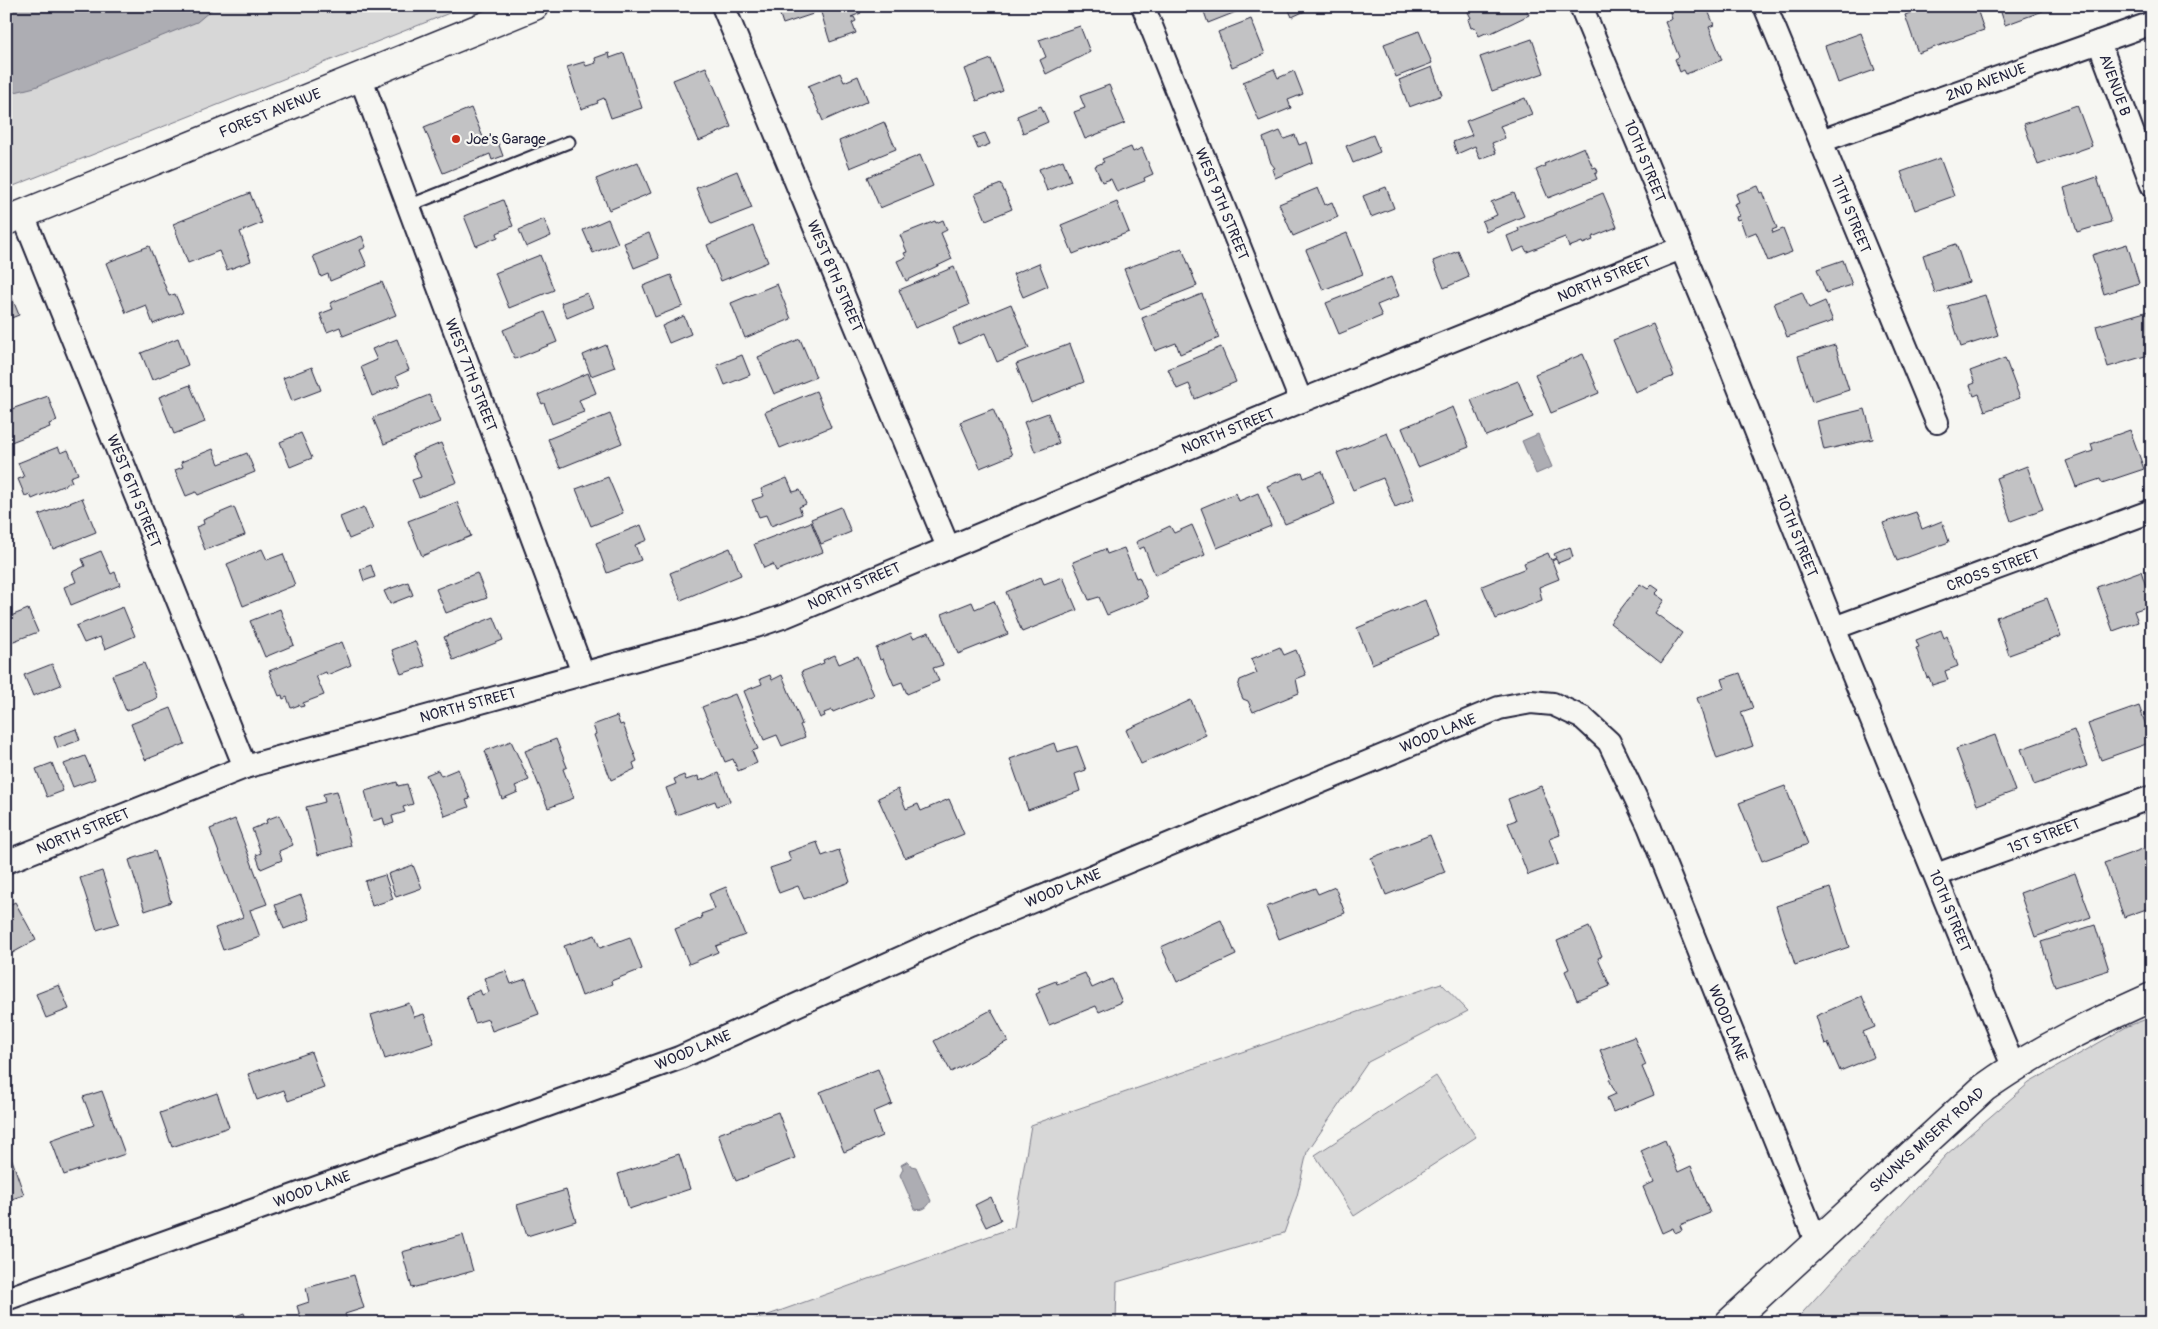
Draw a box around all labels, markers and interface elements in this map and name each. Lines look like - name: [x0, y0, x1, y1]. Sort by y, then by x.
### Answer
- street label: AVENUE B: [2095, 52, 2134, 119]
- street label: 2ND AVENUE: [1943, 59, 2029, 106]
- street label: FOREST AVENUE: [217, 84, 324, 143]
- street label: 10TH STREET: [1619, 117, 1670, 205]
- place label: Joe's Garage: [466, 130, 546, 149]
- marker: Joe's Garage: [450, 133, 462, 145]
- street label: WEST 9TH STREET: [1190, 145, 1253, 263]
- street label: 11TH STREET: [1826, 172, 1875, 256]
- street label: WEST 8TH STREET: [802, 218, 867, 335]
- street label: NORTH STREET: [1555, 252, 1654, 307]
- street label: WEST 7TH STREET: [440, 316, 501, 434]
- street label: NORTH STREET: [1179, 404, 1278, 459]
- street label: WEST 6TH STREET: [102, 432, 165, 551]
- street label: 10TH STREET: [1771, 492, 1822, 580]
- street label: CROSS STREET: [1944, 545, 2042, 596]
- street label: NORTH STREET: [805, 558, 904, 615]
- street label: NORTH STREET: [418, 683, 518, 727]
- street label: WOOD LANE: [1397, 709, 1479, 757]
- street label: NORTH STREET: [34, 804, 133, 859]
- street label: 1ST STREET: [2005, 815, 2083, 858]
- street label: WOOD LANE: [1022, 864, 1104, 912]
- street label: 10TH STREET: [1924, 867, 1975, 955]
- street label: WOOD LANE: [1704, 982, 1752, 1064]
- street label: WOOD LANE: [652, 1026, 734, 1075]
- street label: SKUNKS MISERY ROAD: [1866, 1084, 1989, 1197]
- street label: WOOD LANE: [271, 1167, 354, 1212]

